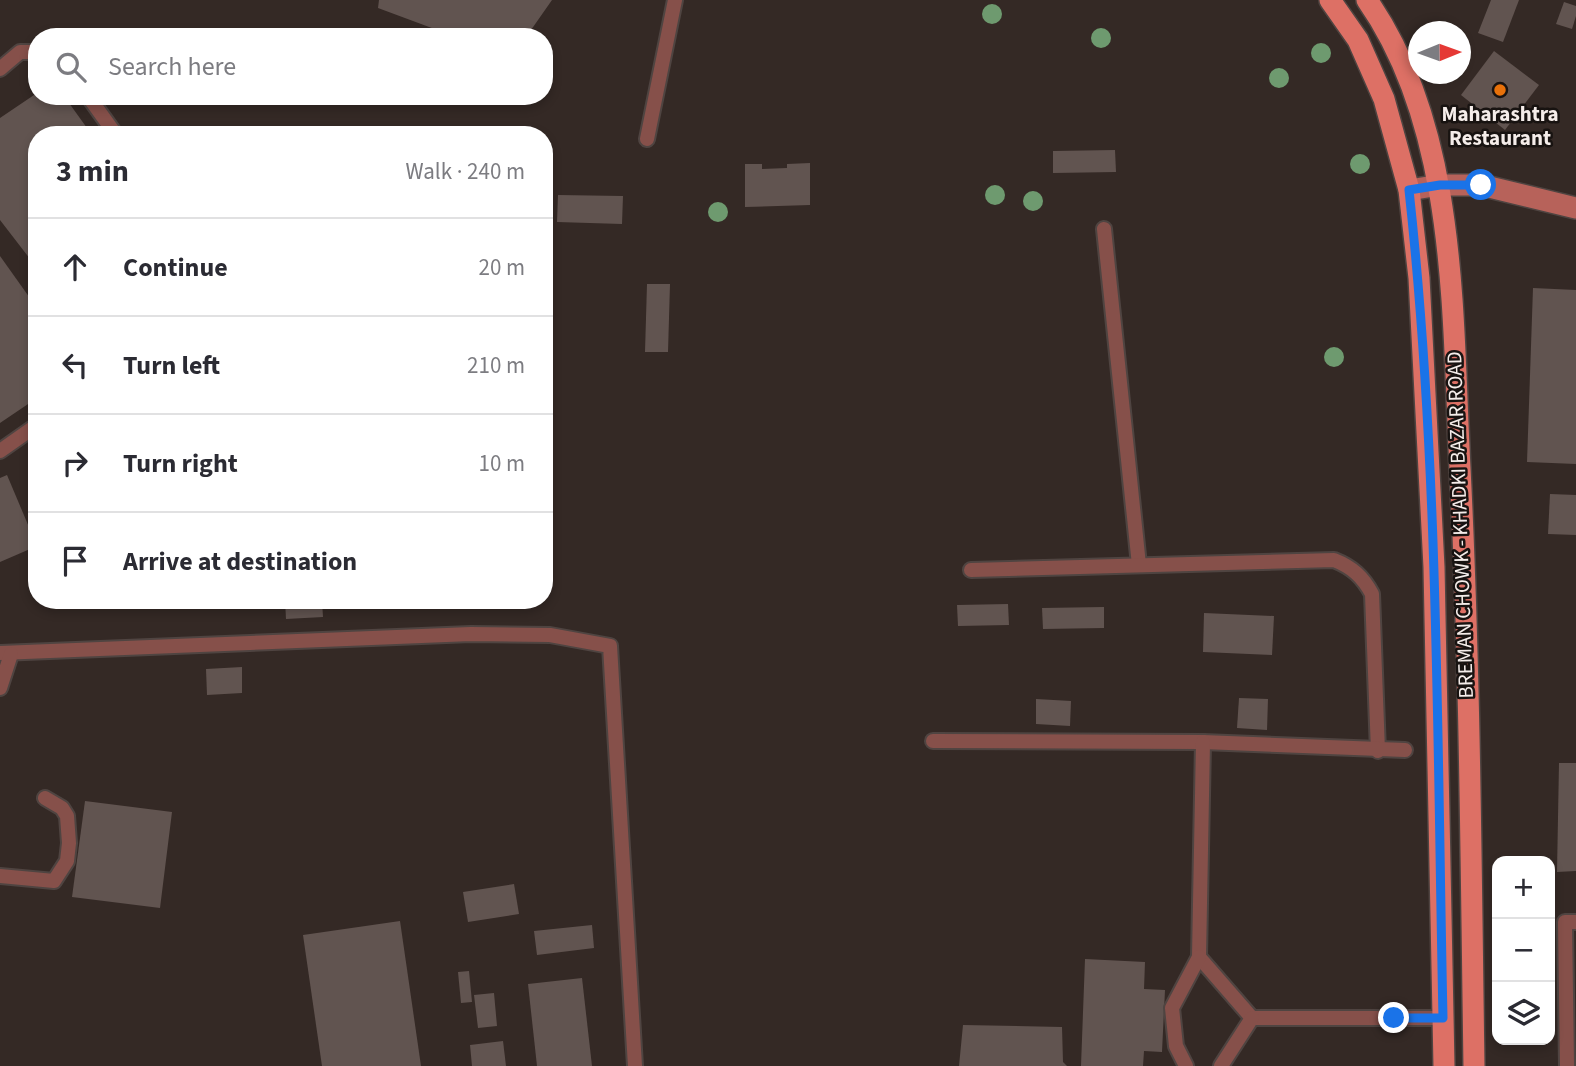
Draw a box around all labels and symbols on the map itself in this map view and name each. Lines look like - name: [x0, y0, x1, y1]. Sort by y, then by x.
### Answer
- north arrow: [1408, 21, 1471, 84]
- marker: Maharashtra Restaurant: [1492, 82, 1508, 98]
- place label: Maharashtra Restaurant: [1441, 99, 1559, 153]
- route start: [1465, 169, 1496, 200]
- street label: BREMAN CHOWK - KHADKI BAZAR ROAD: [1439, 351, 1481, 699]
- route end: [1378, 1002, 1409, 1033]

